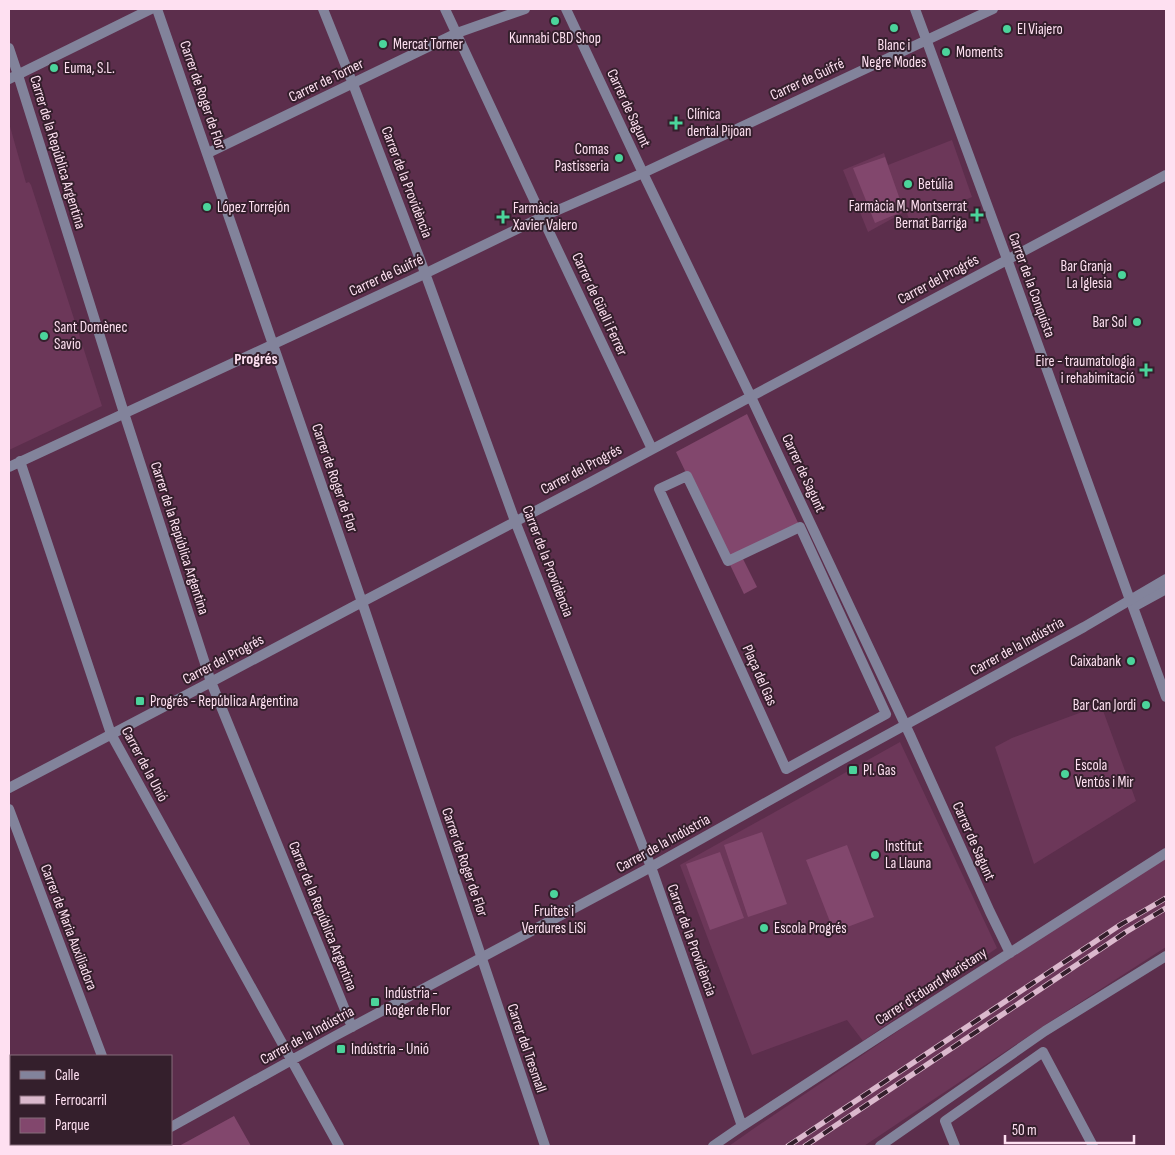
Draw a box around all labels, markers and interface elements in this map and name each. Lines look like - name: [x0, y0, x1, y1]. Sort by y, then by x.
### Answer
- marker: Kunnabi CBD Shop: [549, 15, 561, 27]
- place label: El Viajero: [1017, 20, 1063, 39]
- marker: Blanc i Negre Modes: [888, 22, 900, 34]
- marker: El Viajero: [1001, 23, 1013, 35]
- place label: Kunnabi CBD Shop: [509, 29, 601, 48]
- place label: Mercat Torner: [393, 35, 464, 54]
- place label: Blanc i Negre Modes: [862, 36, 926, 72]
- street label: Carrer de Roger de Flor: [175, 38, 230, 153]
- marker: Mercat Torner: [377, 38, 389, 50]
- place label: Moments: [956, 43, 1003, 62]
- marker: Moments: [940, 46, 952, 58]
- street label: Carrer de Torner: [286, 54, 367, 107]
- street label: Carrer de Guifré: [767, 54, 847, 105]
- place label: Euma, S.L.: [64, 59, 115, 78]
- marker: Euma, S.L.: [48, 62, 60, 74]
- street label: Carrer de Sagunt: [602, 66, 655, 151]
- street label: Carrer de la República Argentina: [25, 73, 90, 231]
- place label: Clínica dental Pijoan: [687, 105, 751, 141]
- marker: Clínica dental Pijoan: [669, 116, 683, 130]
- street label: Carrer de la Providència: [377, 124, 437, 241]
- place label: Comas Pastisseria: [555, 140, 609, 176]
- marker: Comas Pastisseria: [613, 152, 625, 164]
- place label: Betúlia: [918, 175, 953, 194]
- marker: Betúlia: [902, 178, 914, 190]
- place label: Farmàcia M. Montserrat Bernat Barriga: [849, 197, 967, 233]
- place label: López Torrejón: [217, 198, 290, 217]
- place label: Farmàcia Xavier Valero: [512, 199, 577, 235]
- marker: López Torrejón: [201, 201, 213, 213]
- marker: Farmàcia M. Montserrat Bernat Barriga: [971, 209, 983, 221]
- marker: Farmàcia Xavier Valero: [497, 211, 509, 223]
- street label: Carrer de la Conquista: [1004, 230, 1059, 340]
- street label: Carrer de Guifré: [346, 250, 426, 301]
- street label: Carrer de Güell i Ferrer: [567, 250, 632, 359]
- street label: Carrer del Progrés: [894, 250, 982, 309]
- place label: Bar Granja La Iglesia: [1061, 257, 1112, 293]
- marker: Bar Granja La Iglesia: [1116, 269, 1128, 281]
- place label: Bar Sol: [1092, 313, 1127, 332]
- marker: Bar Sol: [1131, 316, 1143, 328]
- place label: Sant Domènec Savio: [54, 318, 127, 354]
- marker: Sant Domènec Savio: [38, 330, 50, 342]
- district label: Progrés: [234, 350, 278, 369]
- place label: Eire - traumatologia i rehabimitació: [1035, 352, 1135, 388]
- marker: Eire - traumatologia i rehabimitació: [1139, 363, 1153, 377]
- street label: Carrer de Roger de Flor: [307, 421, 362, 536]
- street label: Carrer de Sagunt: [777, 431, 830, 516]
- street label: Carrer del Progrés: [537, 440, 625, 499]
- street label: Carrer de la República Argentina: [146, 459, 213, 617]
- street label: Carrer de la Providència: [518, 503, 578, 620]
- street label: Carrer de la Indústria: [967, 613, 1068, 680]
- street label: Carrer del Progrés: [179, 630, 267, 689]
- street label: Plaça del Gas: [738, 642, 781, 709]
- place label: Caixabank: [1070, 652, 1121, 671]
- marker: Caixabank: [1125, 655, 1137, 667]
- place label: Progrés - República Argentina: [150, 692, 299, 711]
- marker: Progrés - República Argentina: [134, 695, 146, 707]
- place label: Bar Can Jordi: [1073, 696, 1136, 715]
- marker: Bar Can Jordi: [1140, 699, 1152, 711]
- street label: Carrer de la Unió: [117, 723, 172, 805]
- place label: Escola Ventós i Mir: [1075, 756, 1134, 792]
- place label: Pl. Gas: [863, 761, 896, 780]
- marker: Pl. Gas: [847, 764, 859, 776]
- marker: Escola Ventós i Mir: [1059, 768, 1071, 780]
- street label: Carrer de Sagunt: [948, 799, 999, 884]
- street label: Carrer de Roger de Flor: [437, 805, 492, 920]
- street label: Carrer de la Indústria: [613, 810, 714, 877]
- place label: Institut La Llauna: [885, 837, 932, 873]
- street label: Carrer de la República Argentina: [284, 839, 361, 994]
- marker: Institut La Llauna: [869, 849, 881, 861]
- street label: Carrer de Maria Auxiliadora: [36, 861, 101, 993]
- street label: Carrer de la Providència: [662, 882, 721, 999]
- marker: Fruites i Verdures LiSi: [548, 888, 560, 900]
- place label: Fruites i Verdures LiSi: [522, 902, 586, 938]
- place label: Escola Progrés: [774, 919, 847, 938]
- marker: Escola Progrés: [758, 922, 770, 934]
- street label: Carrer d'Eduard Maristany: [872, 943, 991, 1030]
- place label: Indústria - Roger de Flor: [385, 984, 451, 1020]
- marker: Indústria - Roger de Flor: [369, 996, 381, 1008]
- street label: Carrer del Tresmall: [502, 1001, 551, 1095]
- street label: Carrer de la Indústria: [257, 1002, 358, 1069]
- place label: Indústria - Unió: [351, 1040, 429, 1059]
- marker: Indústria - Unió: [335, 1043, 347, 1055]
- legend: [10, 1055, 172, 1145]
- text: Calle: [55, 1066, 79, 1085]
- text: Ferrocarril: [55, 1091, 107, 1110]
- scale bar: [1005, 1112, 1134, 1144]
- text: Parque: [55, 1116, 90, 1135]
- text: 50 m: [1012, 1121, 1037, 1140]

